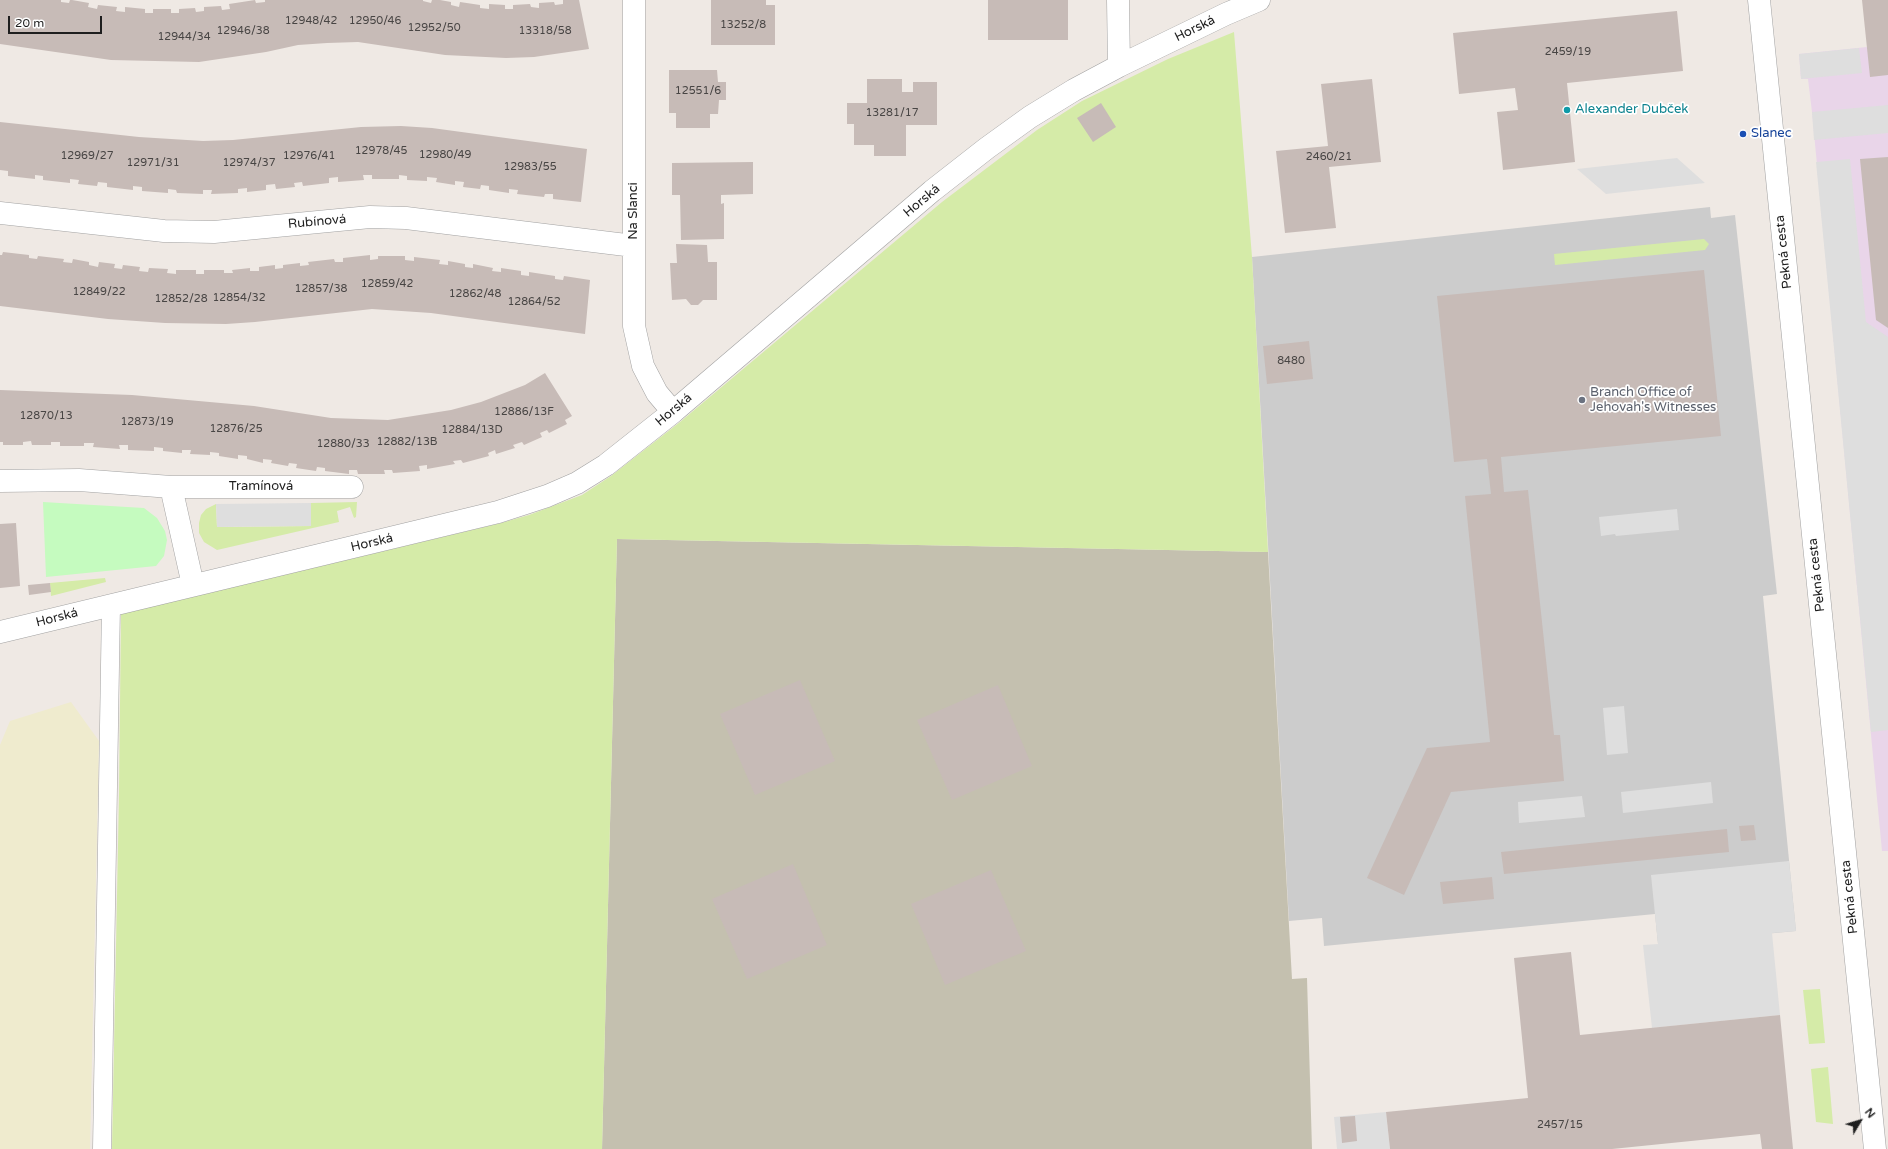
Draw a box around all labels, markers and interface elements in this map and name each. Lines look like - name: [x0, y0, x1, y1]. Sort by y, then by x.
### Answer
- scale bar: [10, 8, 104, 34]
- street label: Horská: [1172, 13, 1218, 45]
- house number: 12948/42: [285, 14, 337, 28]
- house number: 12950/46: [349, 14, 401, 28]
- text: 20 m: [15, 16, 44, 30]
- house number: 13252/8: [720, 18, 766, 32]
- house number: 12952/50: [407, 21, 461, 35]
- house number: 12946/38: [216, 24, 270, 38]
- house number: 13318/58: [518, 24, 572, 38]
- house number: 12944/34: [157, 30, 211, 44]
- house number: 2459/19: [1545, 45, 1591, 59]
- house number: 12551/6: [675, 84, 721, 98]
- place label: Alexander Dubček: [1575, 102, 1688, 118]
- marker: Alexander Dubček: [1562, 105, 1572, 115]
- house number: 13281/17: [865, 106, 919, 120]
- place label: Slanec: [1751, 126, 1792, 142]
- marker: Slanec: [1738, 129, 1748, 139]
- house number: 12978/45: [355, 144, 407, 158]
- house number: 12980/49: [419, 148, 471, 162]
- house number: 12969/27: [60, 149, 114, 163]
- house number: 12976/41: [283, 149, 335, 163]
- house number: 2460/21: [1306, 150, 1352, 164]
- house number: 12971/31: [126, 156, 180, 170]
- house number: 12974/37: [222, 156, 276, 170]
- house number: 12983/55: [503, 160, 557, 174]
- street label: Horská: [901, 181, 943, 221]
- street label: Na Slanci: [626, 182, 642, 240]
- street label: Rubínová: [287, 212, 347, 232]
- street label: Pekná cesta: [1772, 214, 1796, 290]
- house number: 12859/42: [361, 277, 413, 291]
- house number: 12857/38: [295, 282, 347, 296]
- house number: 12849/22: [72, 285, 126, 299]
- house number: 12862/48: [449, 287, 501, 301]
- house number: 12854/32: [212, 291, 266, 305]
- house number: 12852/28: [154, 292, 208, 306]
- house number: 12864/52: [507, 295, 561, 309]
- house number: 8480: [1277, 354, 1305, 368]
- place label: Branch Office of Jehovah's Witnesses: [1590, 385, 1716, 416]
- street label: Horská: [653, 390, 695, 430]
- marker: Branch Office of Jehovah's Witnesses: [1577, 395, 1587, 405]
- house number: 12886/13F: [494, 405, 554, 419]
- house number: 12870/13: [19, 409, 73, 423]
- house number: 12873/19: [120, 415, 174, 429]
- house number: 12876/25: [209, 422, 263, 436]
- house number: 12884/13D: [441, 423, 503, 437]
- house number: 12882/13B: [377, 435, 437, 449]
- house number: 12880/33: [316, 437, 370, 451]
- street label: Tramínová: [229, 479, 293, 495]
- street label: Horská: [349, 531, 395, 555]
- street label: Pekná cesta: [1805, 537, 1829, 613]
- street label: Horská: [34, 605, 80, 631]
- street label: Pekná cesta: [1838, 859, 1862, 935]
- north arrow: [1840, 1101, 1880, 1141]
- text: N: [1862, 1106, 1878, 1121]
- house number: 2457/15: [1537, 1118, 1583, 1132]

